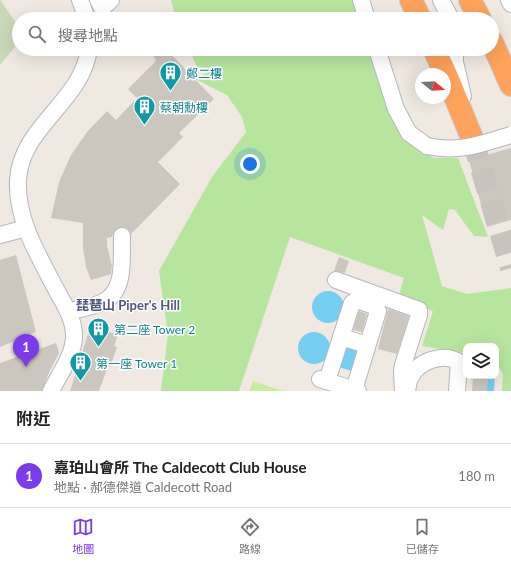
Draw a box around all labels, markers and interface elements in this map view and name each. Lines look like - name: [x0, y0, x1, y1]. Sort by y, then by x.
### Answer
- search box: [12, 12, 499, 56]
- icon: search: [26, 23, 48, 45]
- text: 搜尋地點: [58, 26, 118, 44]
- building icon: 鄭二樓: [158, 60, 184, 93]
- place label: 鄭二樓: [186, 66, 222, 81]
- north arrow: [415, 68, 451, 104]
- building icon: 蔡朝勳樓: [131, 94, 157, 127]
- place label: 蔡朝勳樓: [160, 100, 208, 115]
- your location: [240, 154, 260, 174]
- district label: 琵琶山 Piper's Hill: [76, 297, 180, 313]
- building icon: 第二座 Tower 2: [86, 316, 112, 349]
- place label: 第二座 Tower 2: [114, 322, 195, 337]
- pin: 1: [13, 334, 39, 367]
- map controls: [463, 343, 499, 379]
- button: layers: [463, 343, 499, 379]
- building icon: 第一座 Tower 1: [67, 350, 93, 383]
- place label: 第一座 Tower 1: [96, 356, 177, 371]
- text: 附近: [16, 408, 50, 429]
- text: 嘉珀山會所 The Caldecott Club House: [54, 458, 306, 476]
- text: 1: [25, 468, 33, 484]
- text: 180 m: [458, 468, 495, 484]
- text: 地點 · 郝德傑道 Caldecott Road: [54, 479, 232, 495]
- tab: 地圖: [72, 516, 94, 556]
- tab: 路線: [239, 516, 261, 556]
- tab: 已儲存: [406, 516, 439, 556]

